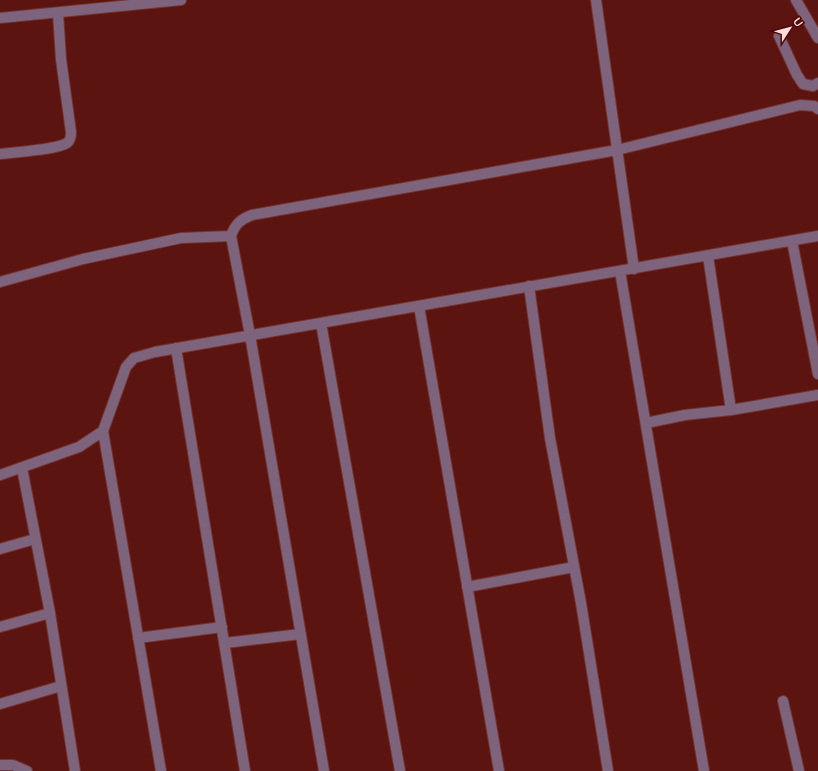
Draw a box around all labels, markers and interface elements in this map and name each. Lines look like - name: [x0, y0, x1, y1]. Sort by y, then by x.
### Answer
- north arrow: [770, 8, 810, 48]
- text: U: [789, 15, 806, 30]

